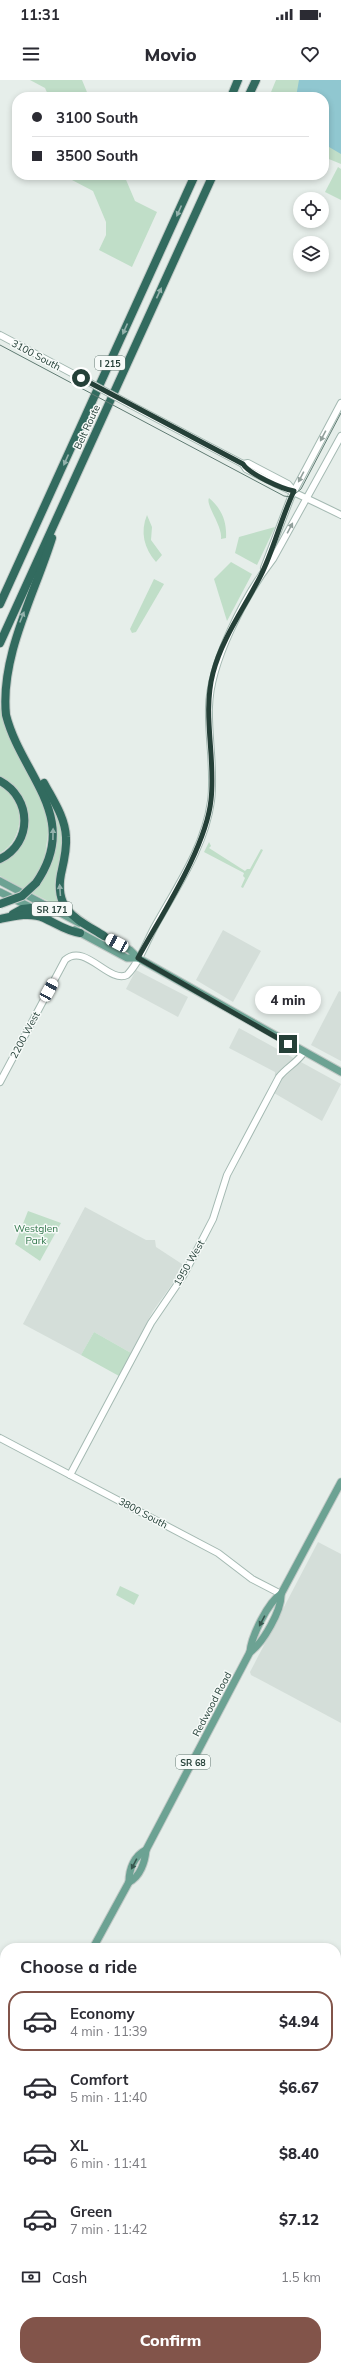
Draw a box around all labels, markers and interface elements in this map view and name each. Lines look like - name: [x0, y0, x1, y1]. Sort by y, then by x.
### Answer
- text: 11:31: [20, 5, 60, 24]
- icon: menu: [20, 43, 42, 65]
- text: Movio: [144, 43, 197, 66]
- icon: heart: [299, 43, 321, 65]
- text: 3100 South: [56, 108, 138, 127]
- text: 3500 South: [56, 146, 138, 165]
- map controls: [293, 192, 329, 272]
- button: locate: [293, 192, 329, 228]
- one-way arrow: [176, 205, 182, 216]
- button: layers: [293, 236, 329, 272]
- one-way arrow: [156, 287, 162, 299]
- one-way arrow: [122, 323, 129, 335]
- street label: 3100 South: [9, 337, 63, 373]
- road number: I 215: [95, 356, 125, 370]
- route start: [72, 369, 90, 387]
- street label: Belt Route: [71, 403, 103, 451]
- one-way arrow: [319, 430, 326, 442]
- one-way arrow: [63, 454, 69, 466]
- one-way arrow: [298, 471, 304, 483]
- one-way arrow: [286, 522, 293, 534]
- one-way arrow: [19, 610, 25, 622]
- one-way arrow: [50, 827, 56, 840]
- one-way arrow: [57, 883, 63, 896]
- road number: SR 171: [32, 902, 72, 916]
- car: [104, 932, 130, 954]
- car: [38, 977, 60, 1003]
- callout: 4 min: [255, 986, 321, 1014]
- text: 4 min: [271, 992, 305, 1008]
- street label: 2200 West: [7, 1009, 43, 1061]
- route end: [279, 1035, 297, 1053]
- park label: Westglen Park: [14, 1222, 58, 1247]
- street label: 1950 West: [171, 1237, 208, 1288]
- street label: 3800 South: [116, 1495, 170, 1531]
- one-way arrow: [259, 1615, 265, 1627]
- street label: Redwood Road: [189, 1669, 235, 1739]
- road number: SR 68: [176, 1755, 210, 1769]
- one-way arrow: [130, 1858, 137, 1870]
- text: Choose a ride: [20, 1955, 137, 1978]
- icon: car: [22, 2003, 58, 2039]
- text: Economy: [70, 2004, 135, 2023]
- text: $4.94: [279, 2012, 319, 2031]
- text: 4 min · 11:39: [70, 2023, 147, 2039]
- icon: car: [22, 2069, 58, 2105]
- text: Comfort: [70, 2070, 128, 2089]
- text: $6.67: [279, 2078, 319, 2097]
- text: 5 min · 11:40: [70, 2089, 147, 2105]
- icon: car: [22, 2135, 58, 2171]
- text: XL: [70, 2136, 88, 2155]
- text: $8.40: [279, 2144, 319, 2163]
- text: 6 min · 11:41: [70, 2155, 147, 2171]
- icon: car: [22, 2201, 58, 2237]
- text: Green: [70, 2202, 112, 2221]
- text: $7.12: [279, 2210, 319, 2229]
- text: 7 min · 11:42: [70, 2221, 147, 2237]
- icon: cash: [20, 2266, 42, 2288]
- text: Cash: [52, 2268, 87, 2287]
- text: 1.5 km: [281, 2269, 321, 2285]
- button: Confirm: [20, 2317, 321, 2363]

